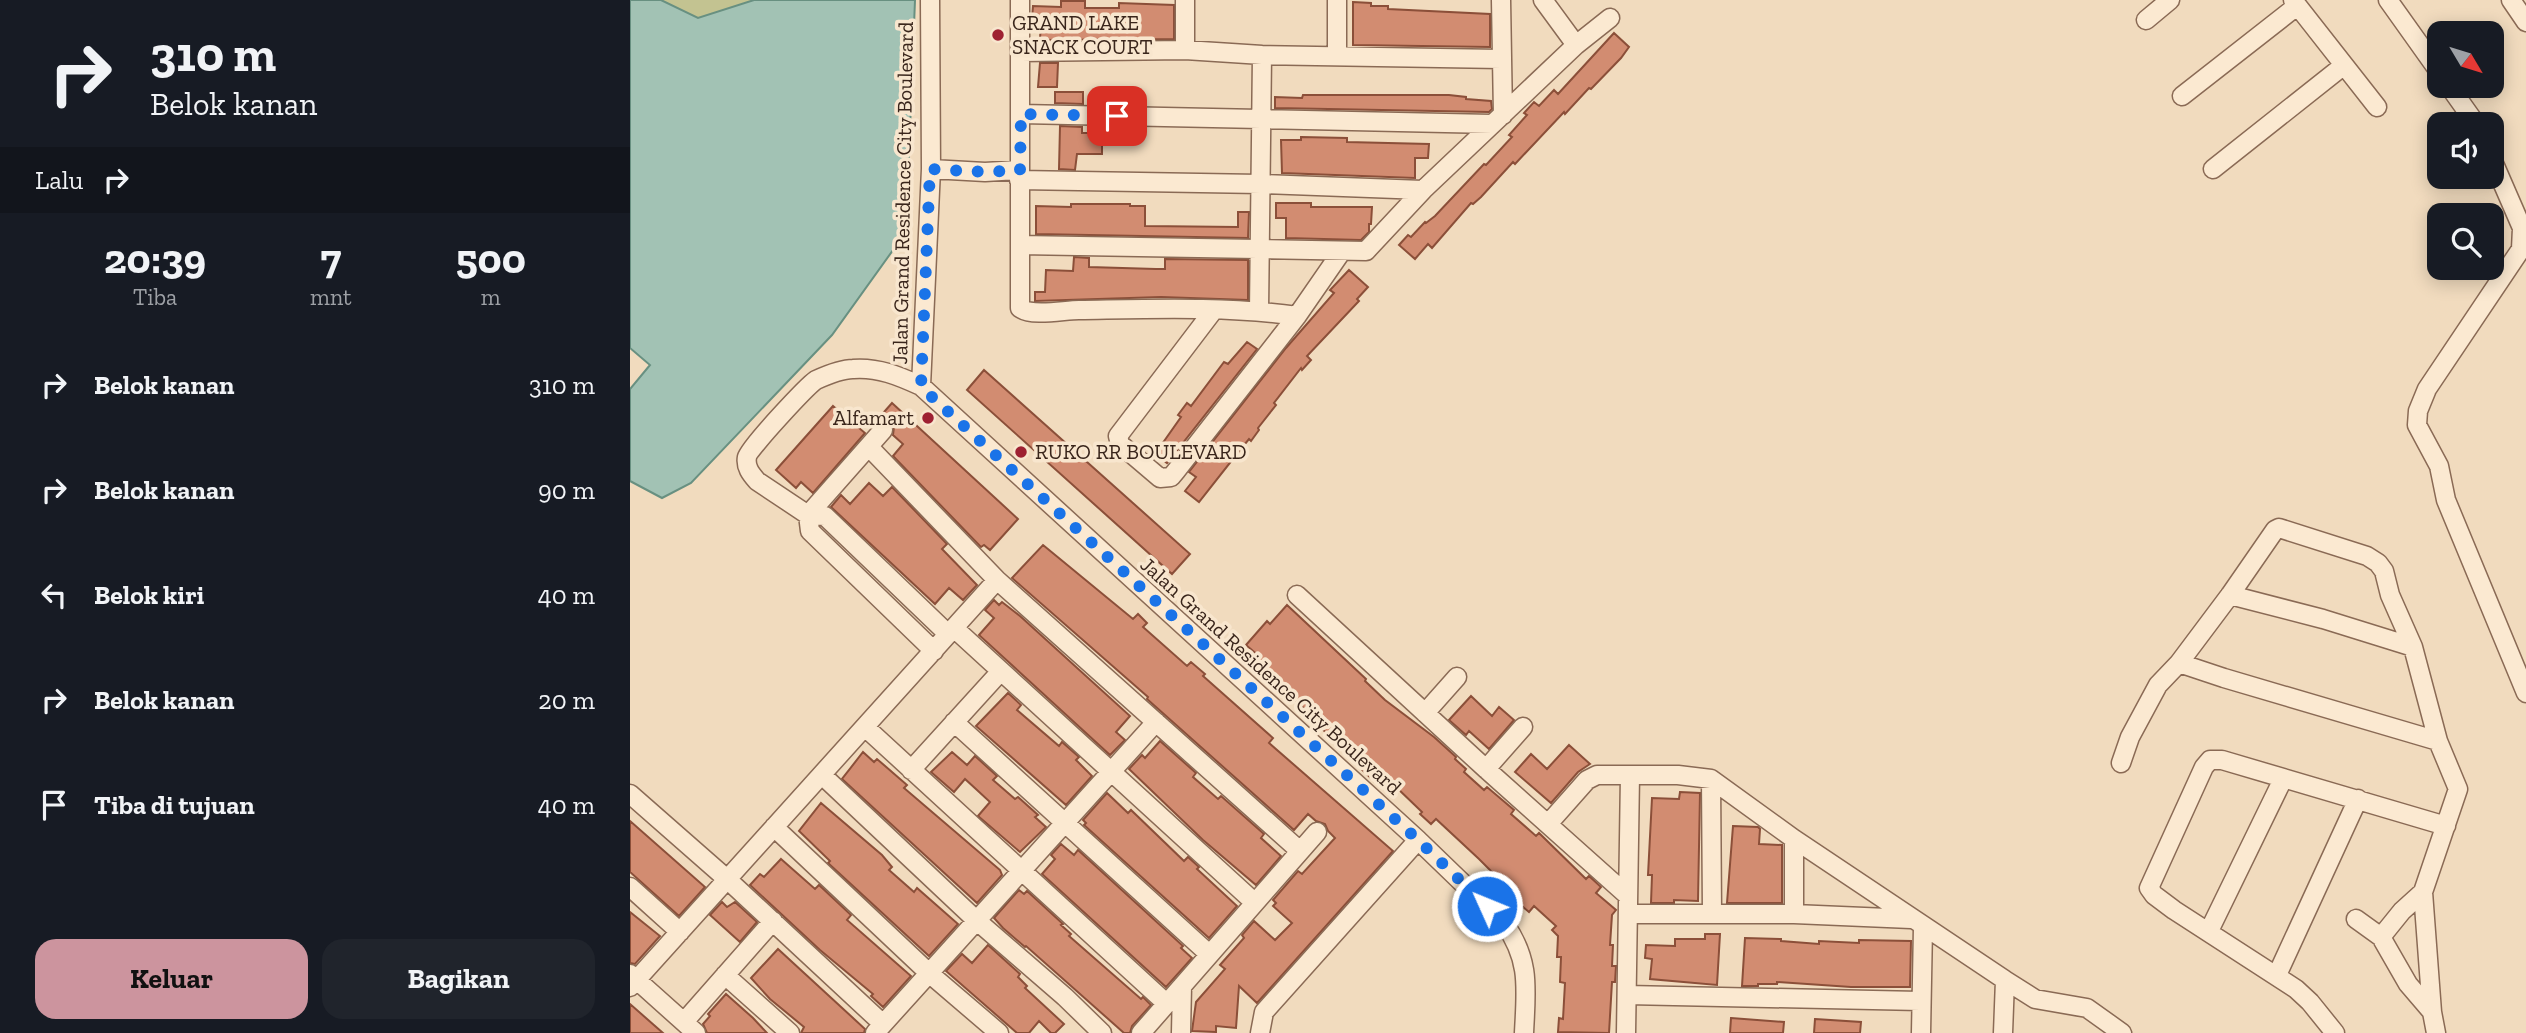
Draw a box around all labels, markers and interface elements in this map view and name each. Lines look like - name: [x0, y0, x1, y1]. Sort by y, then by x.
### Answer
- place label: GRAND LAKE SNACK COURT: [1012, 10, 1153, 59]
- street label: Jalan Grand Residence City Boulevard: [887, 21, 918, 365]
- north arrow: [2427, 21, 2504, 98]
- map controls: [2427, 21, 2504, 280]
- text: 310 m: [150, 25, 276, 84]
- marker: GRAND LAKE SNACK COURT: [990, 27, 1006, 43]
- icon: right: [35, 28, 126, 119]
- text: Belok kanan: [150, 85, 317, 123]
- pin: [1087, 86, 1147, 146]
- icon: arrive: [1098, 97, 1136, 135]
- button: sound: [2427, 112, 2504, 189]
- icon: right: [97, 161, 135, 199]
- text: Lalu: [35, 164, 83, 196]
- button: search: [2427, 203, 2504, 280]
- text: 20:39: [104, 233, 206, 284]
- text: 7: [320, 233, 341, 284]
- text: 500: [456, 233, 526, 284]
- text: Tiba: [133, 283, 177, 311]
- text: mnt: [310, 283, 352, 311]
- text: m: [481, 283, 501, 311]
- icon: right: [35, 366, 73, 404]
- text: Belok kanan: [94, 369, 235, 401]
- text: 310 m: [529, 369, 595, 401]
- place label: Alfamart: [833, 405, 914, 430]
- marker: Alfamart: [920, 410, 936, 426]
- place label: RUKO RR BOULEVARD: [1035, 439, 1247, 464]
- marker: RUKO RR BOULEVARD: [1013, 444, 1029, 460]
- icon: right: [35, 471, 73, 509]
- text: Belok kanan: [94, 474, 235, 506]
- text: 90 m: [538, 474, 595, 506]
- street label: Jalan Grand Residence City Boulevard: [1136, 552, 1407, 800]
- icon: left: [35, 576, 73, 614]
- text: Belok kiri: [94, 579, 204, 611]
- text: 40 m: [538, 579, 595, 611]
- icon: right: [35, 681, 73, 719]
- text: Belok kanan: [94, 684, 235, 716]
- text: 20 m: [538, 684, 595, 716]
- icon: arrive: [35, 786, 73, 824]
- text: Tiba di tujuan: [94, 789, 255, 821]
- text: 40 m: [538, 789, 595, 821]
- position arrow: [1450, 869, 1524, 943]
- button: Keluar: [35, 939, 308, 1019]
- button: Bagikan: [322, 939, 595, 1019]

